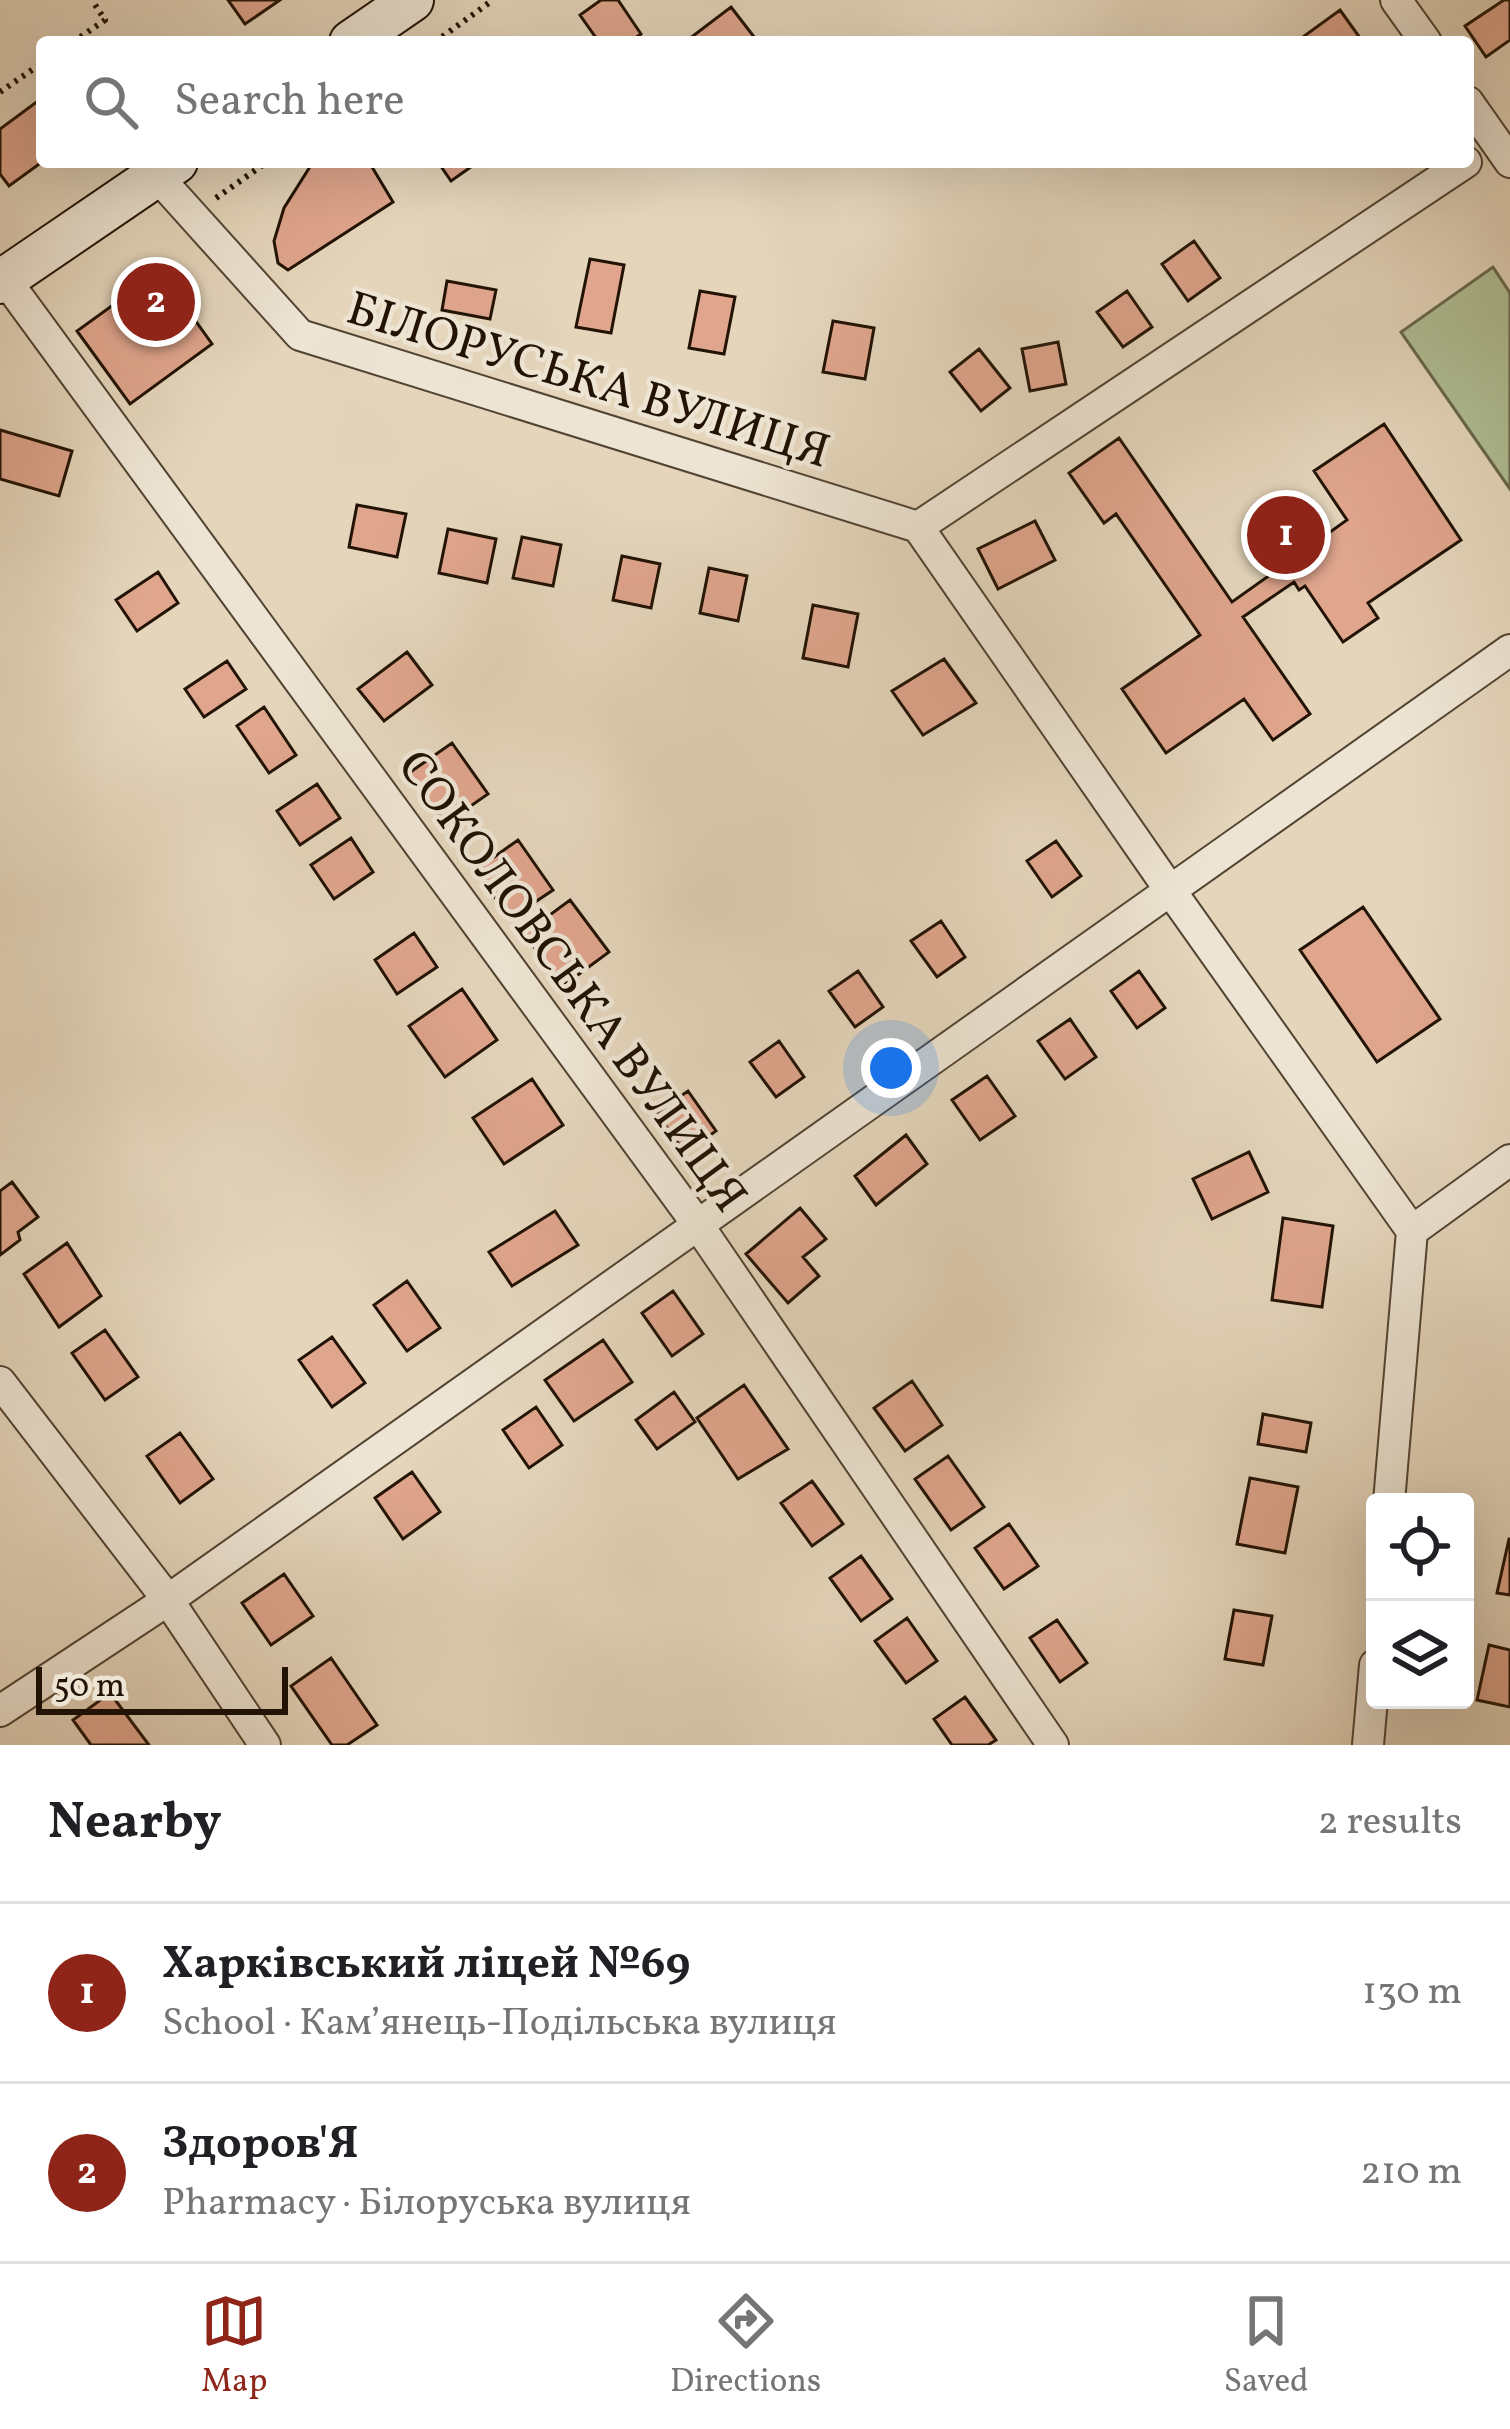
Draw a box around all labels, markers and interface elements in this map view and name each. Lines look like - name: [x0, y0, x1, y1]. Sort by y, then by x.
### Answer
- search box: [36, 36, 1474, 168]
- icon: search: [78, 69, 144, 135]
- text: Search here: [174, 71, 405, 134]
- pin: 2: [117, 257, 195, 347]
- street label: БІЛОРУСЬКА ВУЛИЦЯ: [338, 277, 837, 488]
- pin: 1: [1247, 490, 1325, 580]
- street label: СОКОЛОВСЬКА ВУЛИЦЯ: [380, 738, 761, 1228]
- your location: [861, 1038, 921, 1098]
- map controls: [1366, 1493, 1474, 1709]
- button: locate: [1366, 1493, 1474, 1601]
- button: layers: [1366, 1601, 1474, 1709]
- scale bar: [36, 1661, 288, 1714]
- text: 50 m: [54, 1665, 125, 1711]
- text: Nearby: [48, 1788, 222, 1859]
- text: 2 results: [1318, 1796, 1462, 1850]
- text: Харківський ліцей №69: [162, 1934, 690, 1997]
- text: 1: [79, 1966, 95, 2020]
- text: 130 m: [1362, 1966, 1462, 2020]
- text: School · Кам’янець-Подільська вулиця: [162, 1997, 837, 2051]
- text: Здоров'Я: [162, 2114, 359, 2177]
- text: 2: [77, 2146, 97, 2200]
- text: 210 m: [1360, 2146, 1462, 2200]
- text: Pharmacy · Білоруська вулиця: [162, 2177, 691, 2231]
- tab: Map: [201, 2288, 267, 2406]
- tab: Directions: [670, 2288, 821, 2406]
- tab: Saved: [1224, 2288, 1309, 2406]

